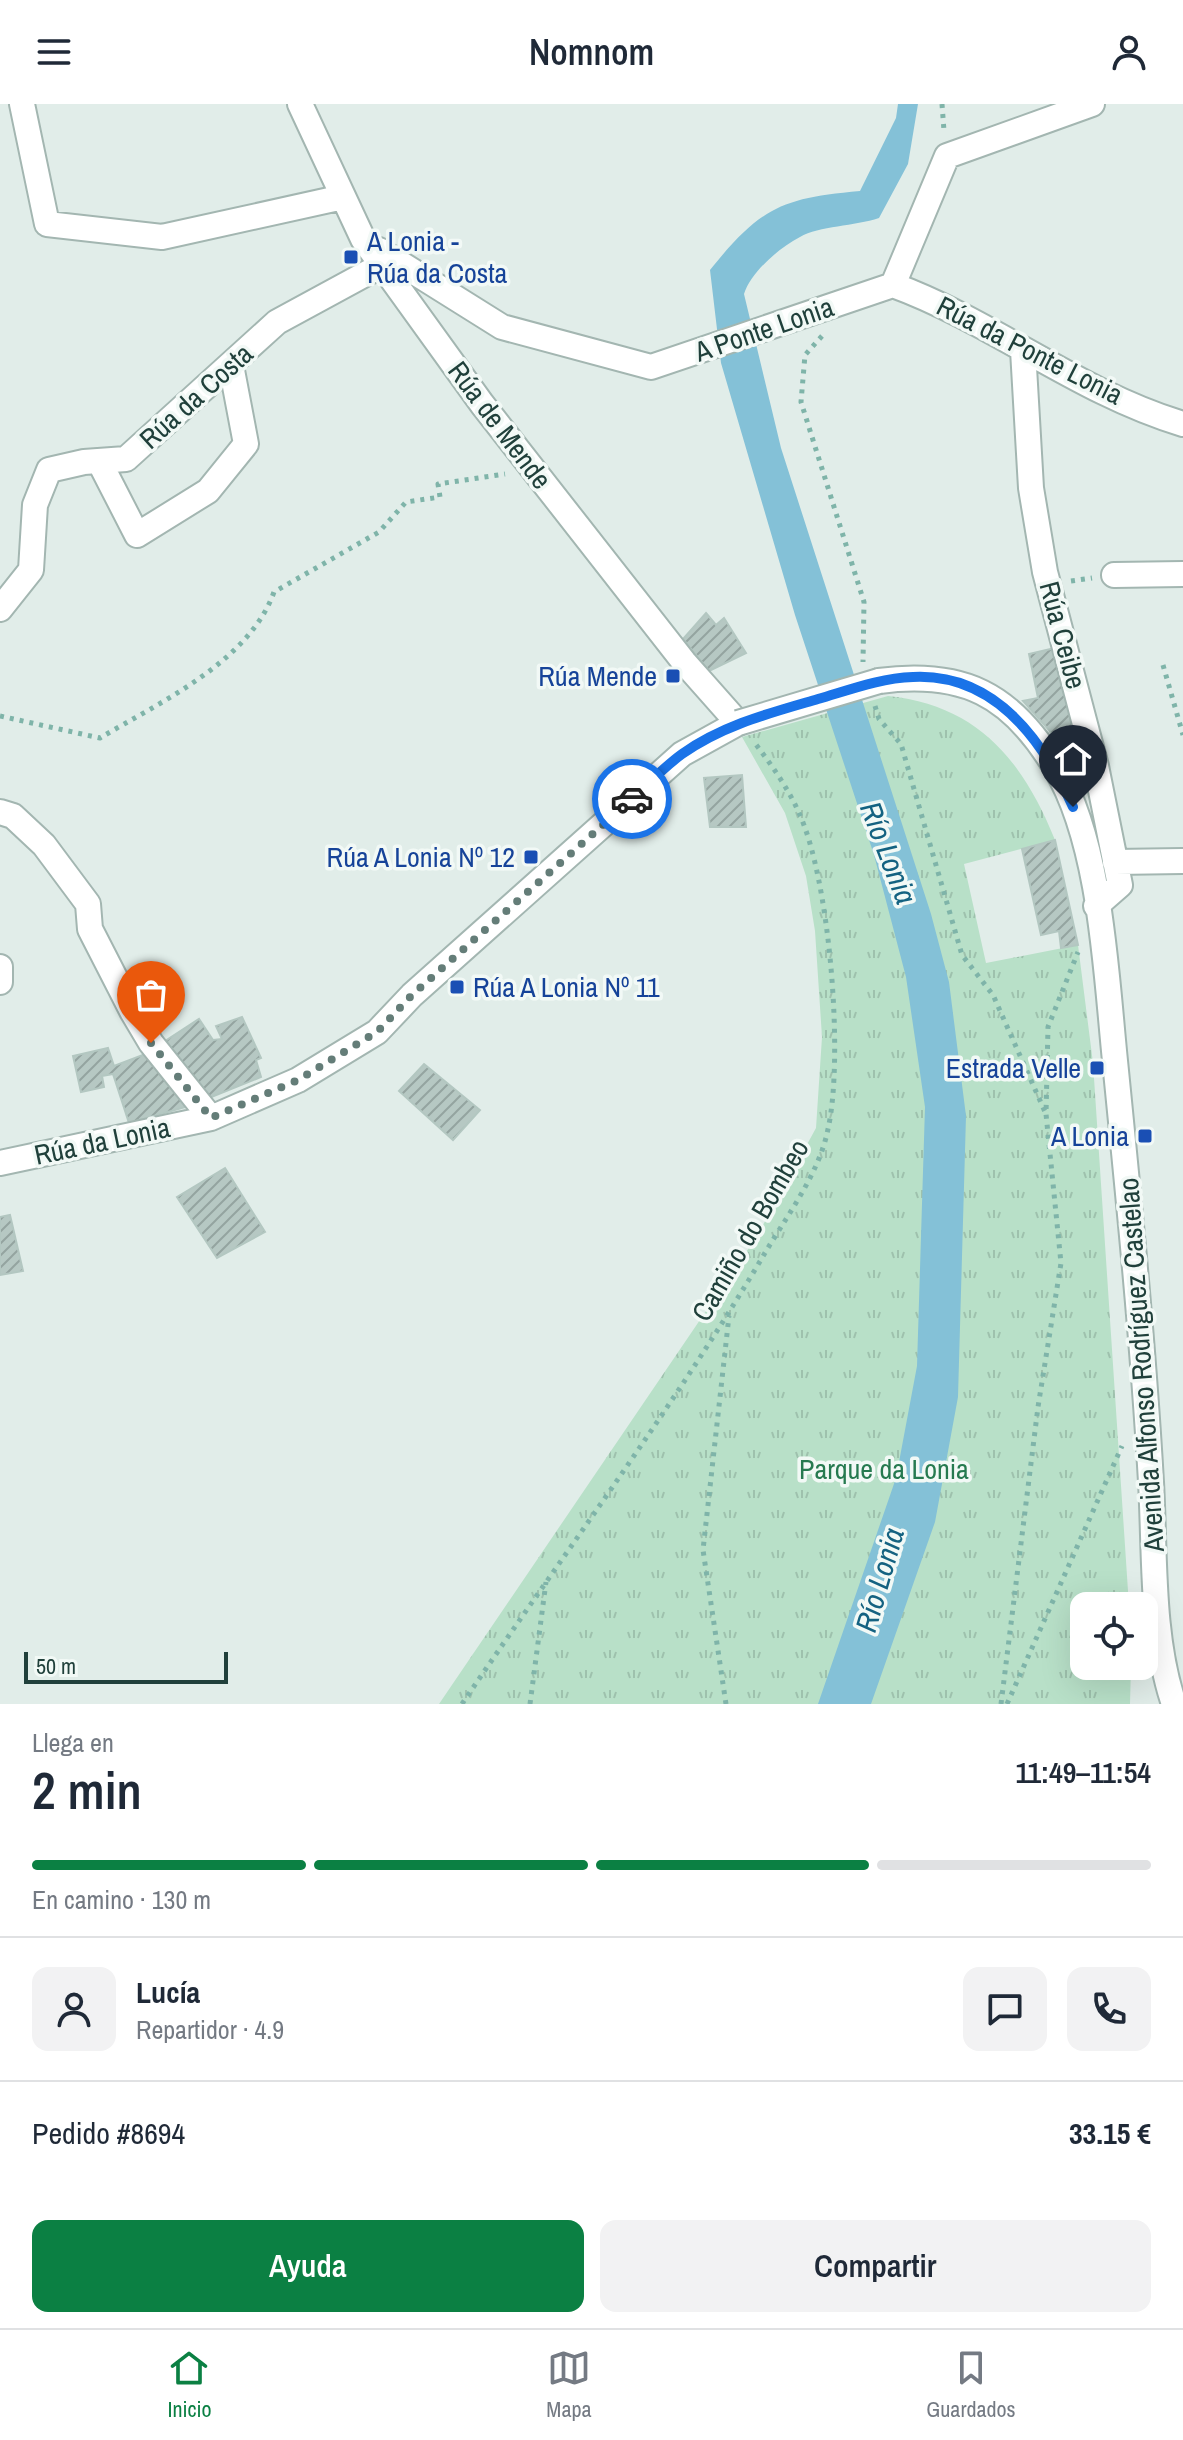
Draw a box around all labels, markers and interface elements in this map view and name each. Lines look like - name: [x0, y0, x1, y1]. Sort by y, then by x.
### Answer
- text: Nomnom: [529, 28, 654, 76]
- icon: menu: [32, 30, 76, 74]
- icon: person: [1107, 30, 1151, 74]
- place label: A Lonia - Rúa da Costa: [366, 222, 508, 292]
- marker: A Lonia - Rúa da Costa: [342, 248, 360, 266]
- street label: A Ponte Lonia: [689, 287, 839, 371]
- street label: Rúa da Ponte Lonia: [930, 287, 1130, 413]
- street label: Rúa da Costa: [131, 335, 261, 457]
- street label: Rúa de Mende: [440, 353, 560, 497]
- street label: Rúa Ceibe: [1030, 577, 1096, 693]
- place label: Rúa Mende: [538, 657, 657, 695]
- marker: Rúa Mende: [664, 667, 682, 685]
- pin: [1039, 725, 1107, 807]
- icon: home: [1051, 737, 1095, 781]
- courier: [592, 759, 672, 839]
- icon: car: [610, 777, 654, 821]
- water label: Río Lonia: [851, 796, 927, 910]
- place label: Rúa A Lonia Nº 12: [327, 838, 515, 876]
- marker: Rúa A Lonia Nº 12: [522, 848, 540, 866]
- pin: [117, 961, 185, 1043]
- place label: Rúa A Lonia Nº 11: [473, 968, 660, 1006]
- icon: bag: [129, 973, 173, 1017]
- marker: Rúa A Lonia Nº 11: [448, 978, 466, 996]
- place label: Estrada Velle: [946, 1049, 1081, 1087]
- marker: Estrada Velle: [1088, 1059, 1106, 1077]
- street label: Rúa da Lonia: [31, 1108, 174, 1174]
- place label: A Lonia: [1050, 1117, 1129, 1155]
- marker: A Lonia: [1136, 1127, 1154, 1145]
- street label: Camiño do Bombeo: [682, 1132, 818, 1328]
- street label: Avenida Alfonso Rodríguez Castelao: [1109, 1177, 1173, 1554]
- park label: Parque da Lonia: [799, 1450, 969, 1488]
- water label: Río Lonia: [845, 1523, 913, 1637]
- map controls: [1070, 1592, 1158, 1680]
- button: locate: [1070, 1592, 1158, 1680]
- scale bar: [24, 1648, 228, 1684]
- text: 50 m: [36, 1651, 76, 1681]
- text: Llega en: [32, 1725, 114, 1760]
- text: 11:49–11:54: [1015, 1752, 1151, 1792]
- text: 2 min: [32, 1755, 142, 1825]
- text: En camino · 130 m: [32, 1882, 211, 1917]
- button: person: [32, 1967, 116, 2051]
- button: chat: [963, 1967, 1047, 2051]
- button: phone: [1067, 1967, 1151, 2051]
- text: Lucía: [136, 1972, 200, 2012]
- text: Repartidor · 4.9: [136, 2012, 284, 2047]
- text: Pedido #8694: [32, 2113, 185, 2153]
- text: 33.15 €: [1069, 2113, 1151, 2153]
- button: Ayuda: [32, 2220, 584, 2312]
- button: Compartir: [600, 2220, 1151, 2312]
- tab: Inicio: [167, 2346, 212, 2424]
- tab: Mapa: [546, 2346, 591, 2424]
- tab: Guardados: [926, 2346, 1016, 2424]

